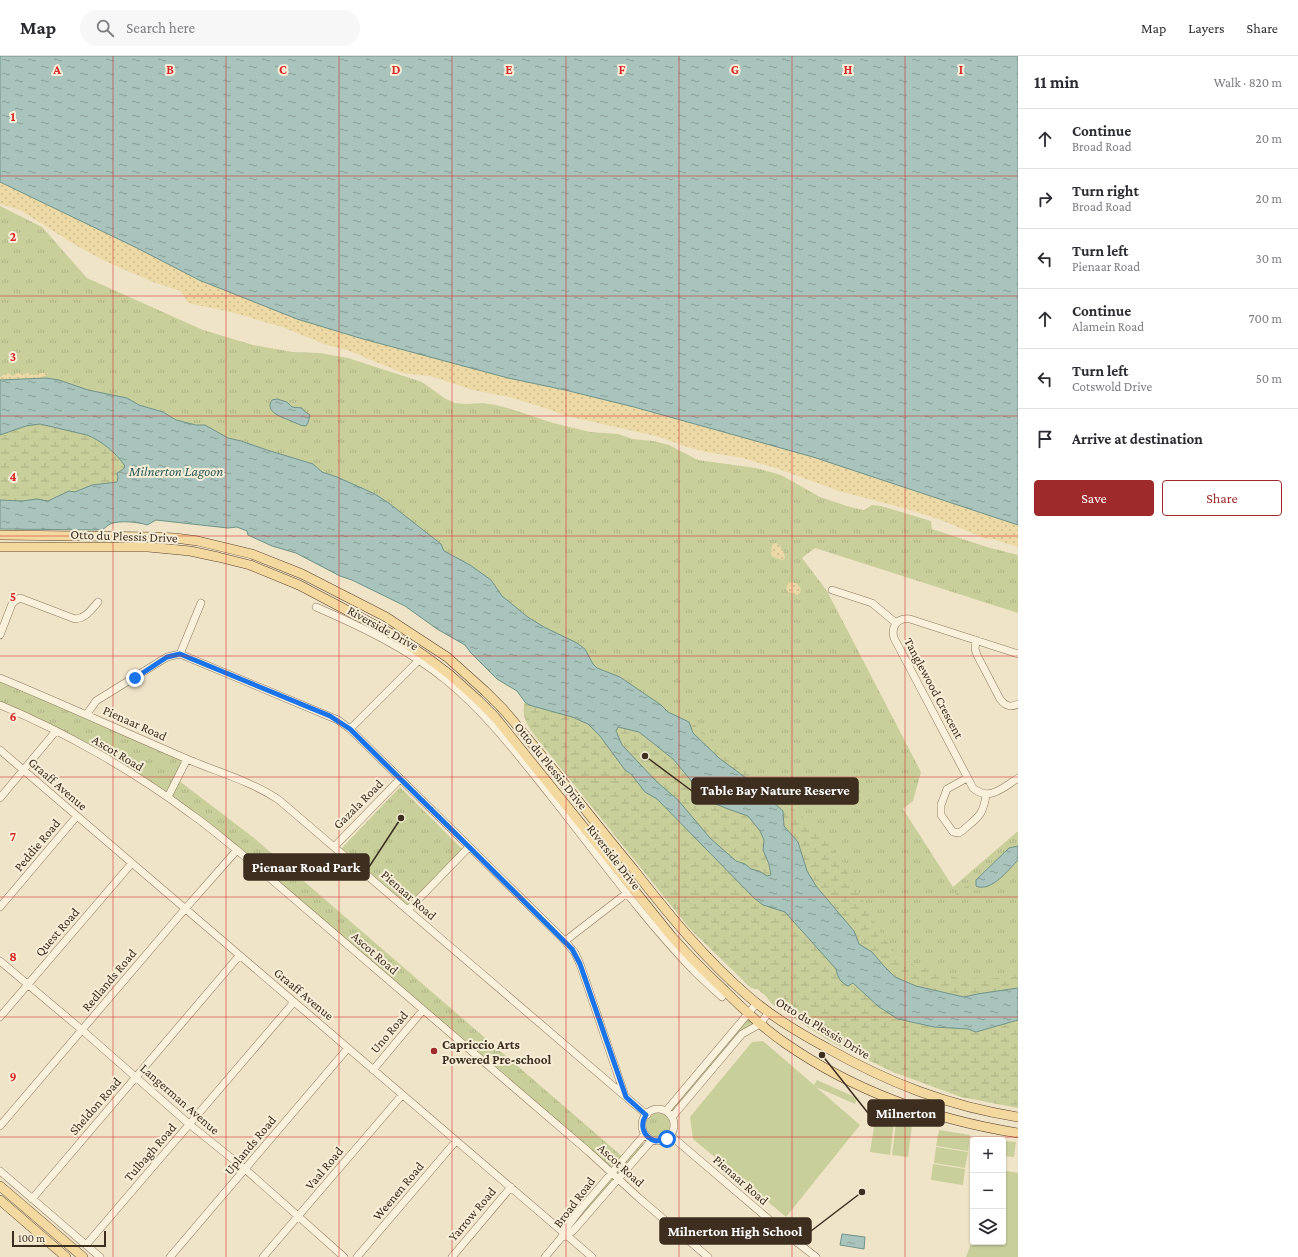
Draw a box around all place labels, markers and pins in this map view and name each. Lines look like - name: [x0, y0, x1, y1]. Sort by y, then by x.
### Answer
- callout: Table Bay Nature Reserve: [692, 778, 858, 804]
- callout: Pienaar Road Park: [244, 854, 369, 880]
- place label: Capriccio Arts Powered Pre-school: [442, 1037, 552, 1067]
- marker: Capriccio Arts Powered Pre-school: [429, 1046, 439, 1056]
- callout: Milnerton: [868, 1100, 944, 1126]
- callout: Milnerton High School: [660, 1218, 811, 1244]

